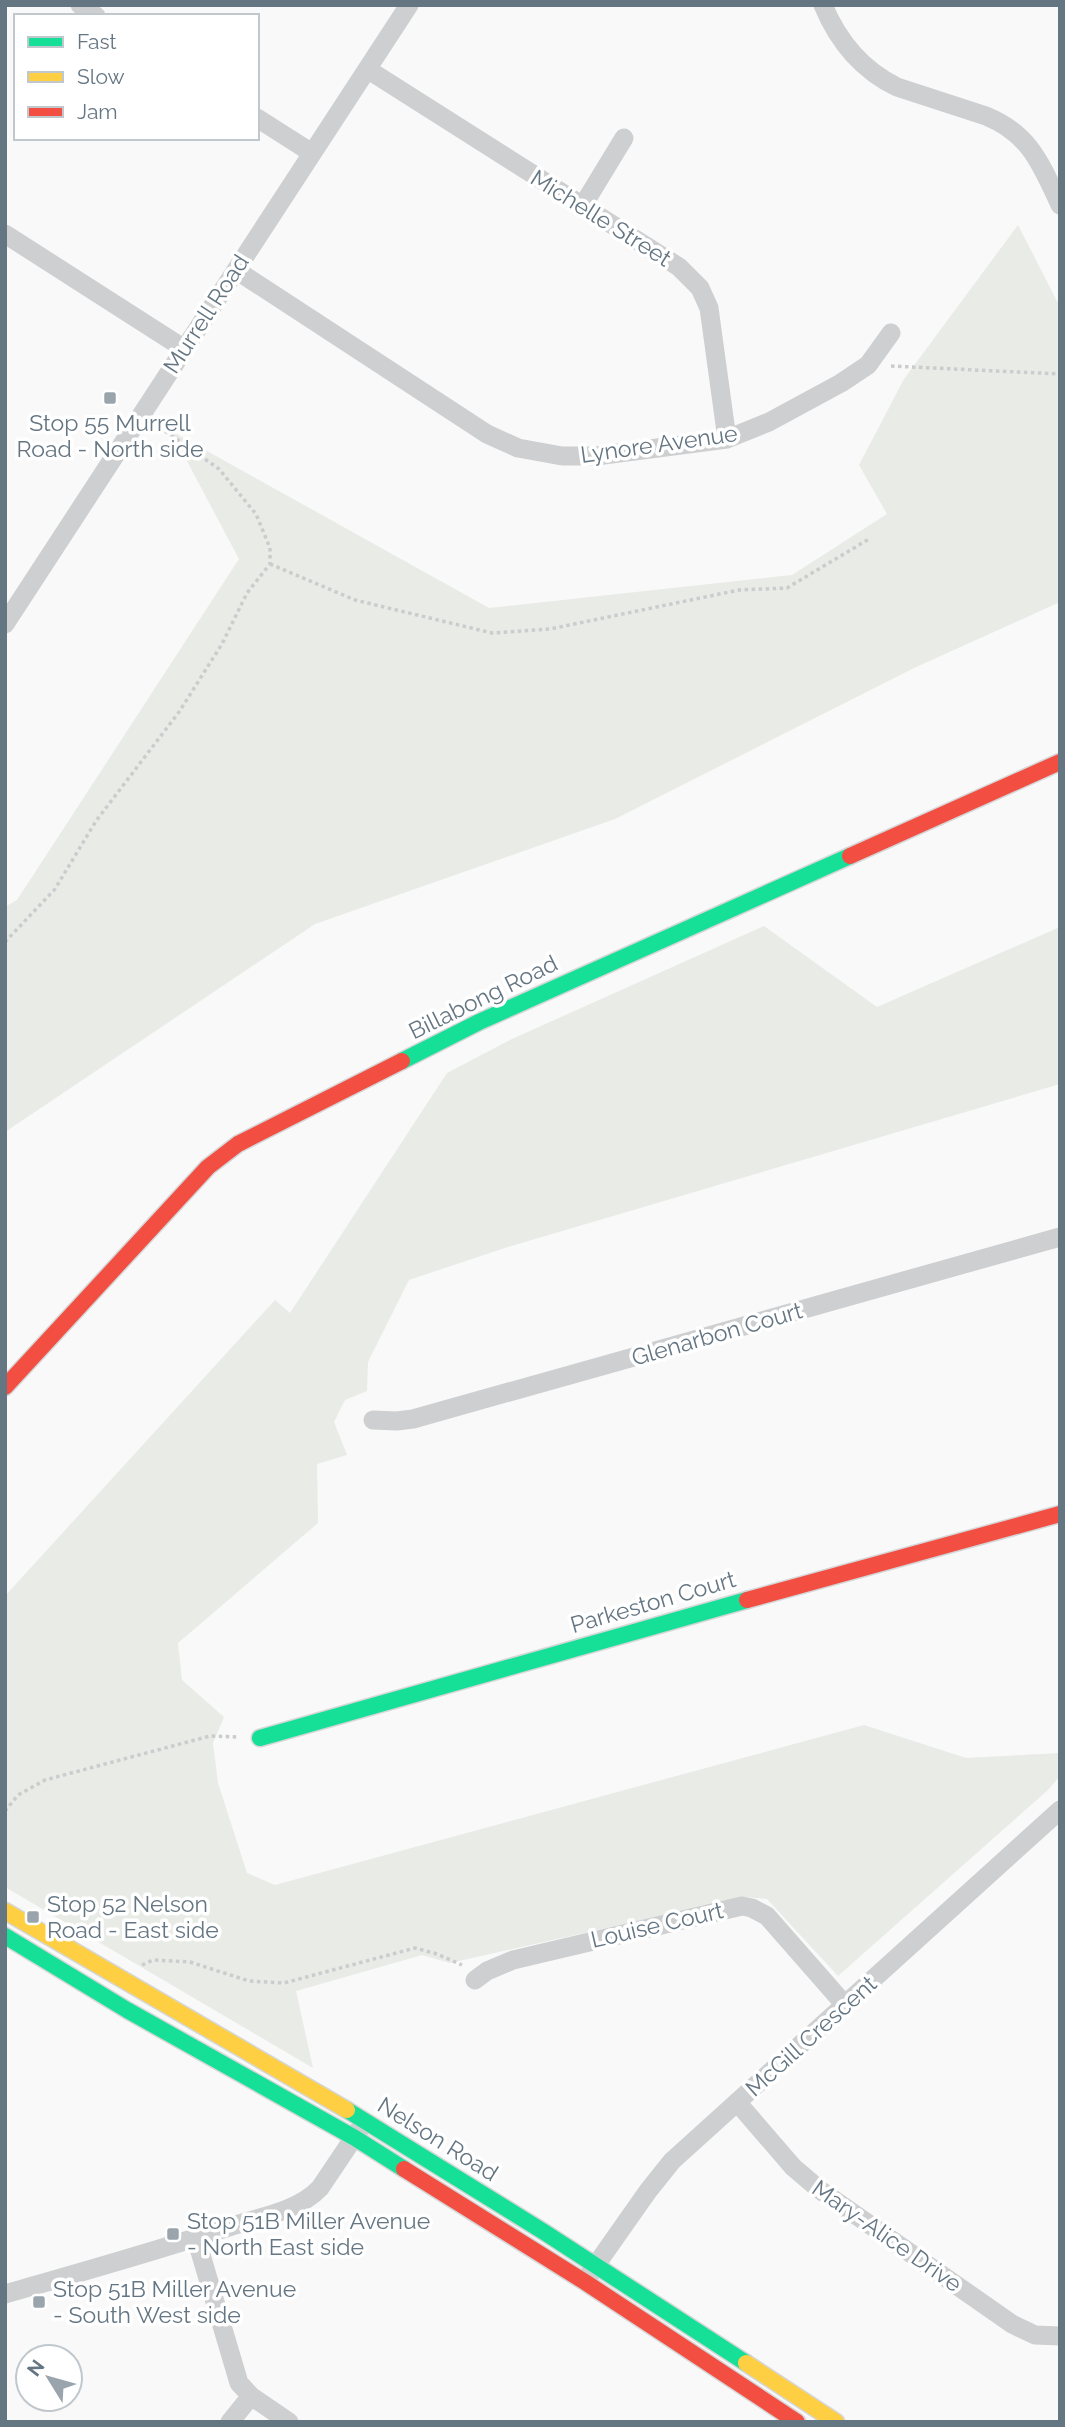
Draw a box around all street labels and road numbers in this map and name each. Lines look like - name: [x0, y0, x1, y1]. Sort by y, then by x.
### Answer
- street label: Michelle Street: [526, 164, 677, 272]
- street label: Murrell Road: [157, 249, 254, 378]
- street label: Lynore Avenue: [579, 419, 739, 468]
- street label: Billabong Road: [404, 949, 561, 1044]
- street label: Glenarbon Court: [628, 1296, 806, 1371]
- street label: Parkeston Court: [567, 1565, 739, 1638]
- street label: Louise Court: [588, 1896, 726, 1953]
- street label: McGill Crescent: [740, 1970, 882, 2101]
- street label: Nelson Road: [373, 2091, 503, 2186]
- street label: Mary-Alice Drive: [807, 2174, 967, 2297]

